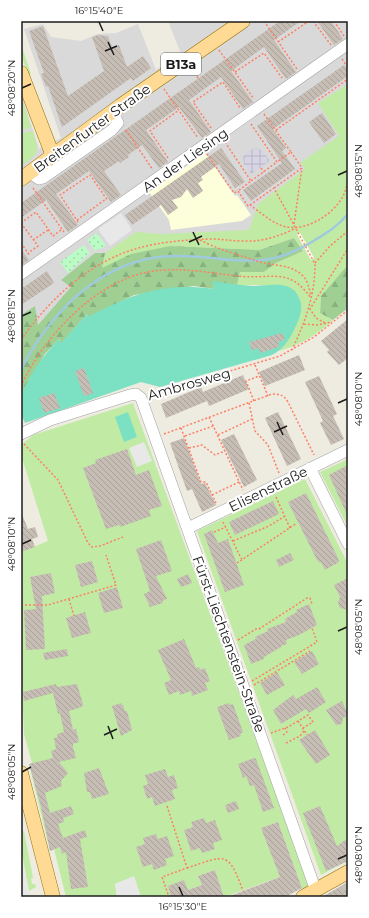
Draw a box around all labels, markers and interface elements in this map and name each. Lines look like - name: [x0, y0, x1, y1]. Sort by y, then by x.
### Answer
- text: 16°15'40"E: [75, 4, 124, 17]
- road number: B13a: [161, 53, 201, 75]
- text: 48°08'20"N: [5, 60, 18, 116]
- street label: Breitenfurter Straße: [30, 80, 154, 176]
- street label: An der Liesing: [139, 124, 231, 196]
- text: 48°08'15"N: [352, 144, 365, 198]
- text: 48°08'15"N: [5, 289, 18, 343]
- street label: Ambrosweg: [145, 364, 233, 404]
- text: 48°08'10"N: [352, 372, 365, 427]
- street label: Elisenstraße: [226, 462, 310, 516]
- text: 48°08'10"N: [5, 517, 18, 572]
- street label: Fürst-Liechtenstein-Straße: [189, 553, 269, 735]
- text: 48°08'05"N: [352, 599, 365, 655]
- text: 48°08'05"N: [5, 744, 18, 800]
- text: 48°08'00"N: [352, 826, 365, 884]
- text: 16°15'30"E: [159, 900, 207, 913]

